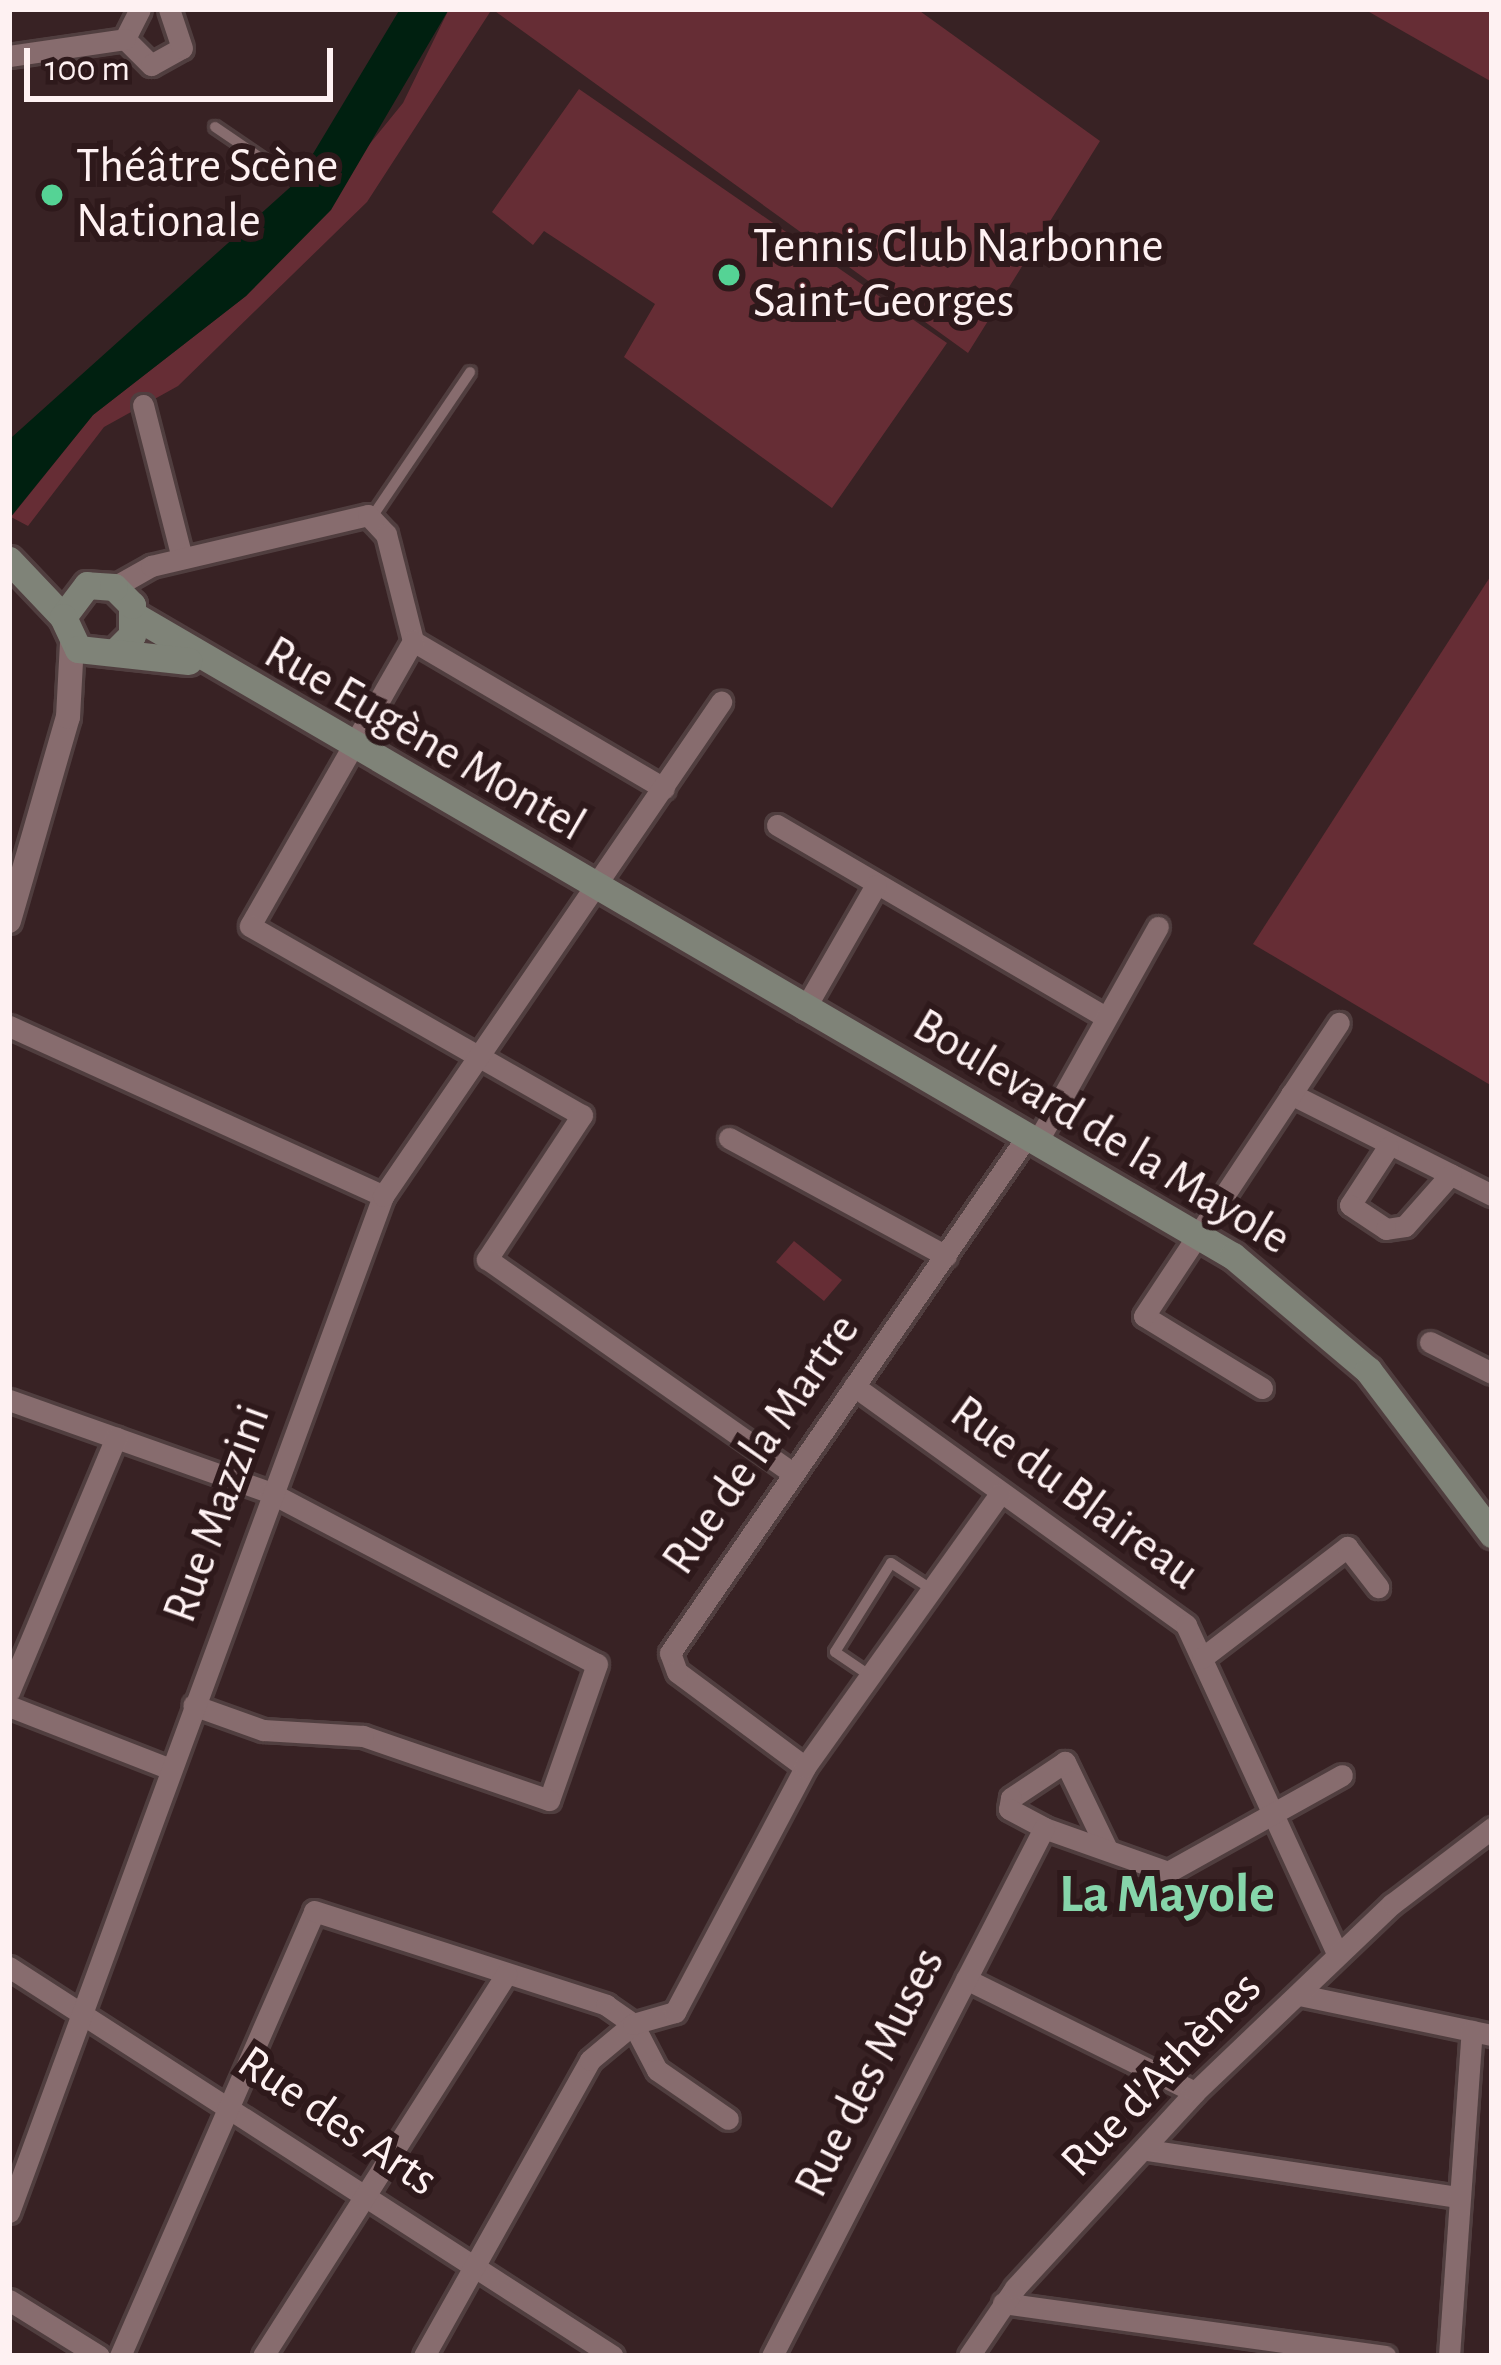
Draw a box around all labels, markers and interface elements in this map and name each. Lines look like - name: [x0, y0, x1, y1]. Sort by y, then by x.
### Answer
- scale bar: [30, 24, 339, 98]
- text: 100 m: [45, 51, 130, 87]
- place label: Théâtre Scène Nationale: [76, 138, 338, 251]
- marker: Théâtre Scène Nationale: [39, 182, 65, 208]
- place label: Tennis Club Narbonne Saint-Georges: [753, 218, 1164, 331]
- marker: Tennis Club Narbonne Saint-Georges: [716, 262, 742, 288]
- street label: Rue Eugène Montel: [253, 625, 595, 855]
- street label: Boulevard de la Mayole: [902, 998, 1300, 1268]
- street label: Rue de la Martre: [651, 1304, 873, 1586]
- street label: Rue du Blaireau: [939, 1385, 1209, 1603]
- street label: Rue Mazzini: [152, 1397, 284, 1631]
- district label: La Mayole: [1059, 1863, 1275, 1927]
- street label: Rue des Muses: [784, 1939, 958, 2207]
- street label: Rue d'Athènes: [1050, 1960, 1274, 2190]
- street label: Rue des Arts: [226, 2034, 448, 2210]

